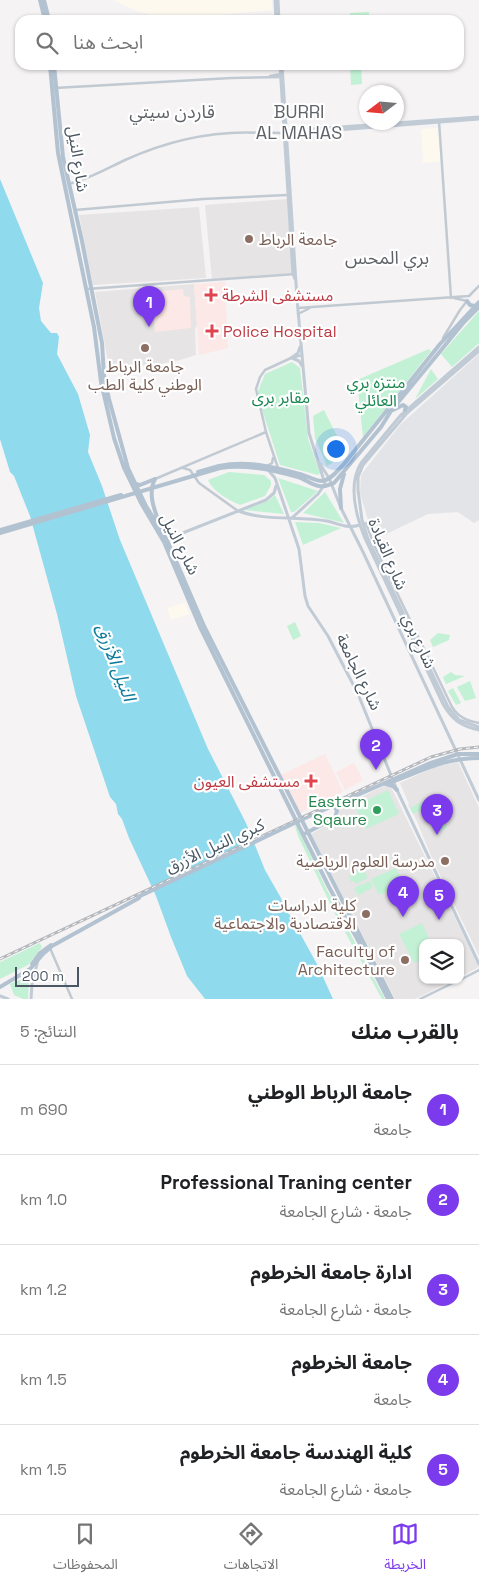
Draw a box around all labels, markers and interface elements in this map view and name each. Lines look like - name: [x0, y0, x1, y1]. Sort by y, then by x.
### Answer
- search box: [15, 15, 464, 70]
- icon: search: [33, 29, 61, 57]
- text: ابحث هنا: [73, 30, 143, 55]
- north arrow: [359, 85, 404, 130]
- district label: قاردن سيتي: [129, 100, 215, 125]
- district label: BURRI AL MAHAS: [256, 100, 342, 144]
- street label: شارع النيل: [60, 125, 94, 194]
- place label: جامعة الرباط: [259, 229, 337, 250]
- marker: جامعة الرباط: [243, 233, 255, 245]
- district label: بري المحس: [345, 246, 429, 271]
- place label: مستشفى الشرطة: [222, 285, 333, 306]
- pin: 1: [133, 286, 165, 327]
- marker: مستشفى الشرطة: [204, 288, 218, 302]
- place label: Police Hospital: [223, 321, 337, 342]
- marker: Police Hospital: [205, 324, 219, 338]
- marker: جامعة الرباط الوطني كلية الطب: [139, 342, 151, 354]
- place label: جامعة الرباط الوطني كلية الطب: [88, 356, 202, 396]
- park label: منتزه بري العائلي: [347, 372, 405, 412]
- park label: مقابر برى: [252, 387, 310, 408]
- your location: [323, 436, 349, 462]
- street label: شارع النيل: [154, 510, 204, 579]
- street label: شارع القيادة: [362, 515, 412, 594]
- street label: شارع بري: [395, 610, 441, 673]
- water label: النيل الأزرق: [91, 620, 142, 706]
- street label: شارع الجامعة: [330, 630, 387, 715]
- pin: 2: [360, 729, 392, 770]
- place label: مستشفى العيون: [194, 771, 300, 792]
- marker: مستشفى العيون: [304, 774, 318, 788]
- place label: Eastern Sqaure: [308, 791, 367, 830]
- pin: 3: [421, 794, 453, 835]
- marker: Eastern Sqaure: [371, 804, 383, 816]
- street label: كبري النيل الأزرق: [162, 814, 269, 880]
- place label: مدرسة العلوم الرياضية: [296, 851, 435, 874]
- marker: مدرسة العلوم الرياضية: [439, 855, 451, 867]
- pin: 4: [387, 876, 419, 917]
- pin: 5: [423, 879, 455, 920]
- place label: كلية الدراسات الاقتصادية والاجتماعية: [214, 895, 356, 934]
- marker: كلية الدراسات الاقتصادية والاجتماعية: [360, 908, 372, 920]
- map controls: [419, 939, 464, 984]
- button: layers: [419, 939, 464, 984]
- place label: Faculty of Architecture: [298, 941, 395, 980]
- marker: Faculty of Architecture: [399, 954, 411, 966]
- scale bar: [15, 964, 79, 987]
- text: 200 m: [22, 967, 64, 985]
- text: بالقرب منك: [351, 1018, 459, 1045]
- text: النتائج: 5: [20, 1021, 77, 1042]
- text: جامعة الرباط الوطني: [248, 1080, 412, 1105]
- text: 690 m: [20, 1099, 68, 1120]
- text: 1: [439, 1099, 447, 1120]
- text: جامعة: [373, 1119, 412, 1140]
- text: Professional Traning center: [161, 1170, 412, 1195]
- text: 1.0 km: [20, 1189, 67, 1210]
- text: 2: [438, 1189, 448, 1210]
- text: جامعة · شارع الجامعة: [280, 1201, 412, 1222]
- text: ادارة جامعة الخرطوم: [250, 1260, 412, 1285]
- text: 1.2 km: [20, 1279, 67, 1300]
- text: 3: [438, 1279, 448, 1300]
- text: جامعة · شارع الجامعة: [280, 1299, 412, 1320]
- text: جامعة الخرطوم: [291, 1350, 412, 1375]
- text: 1.5 km: [20, 1369, 67, 1390]
- text: 4: [438, 1369, 448, 1390]
- text: جامعة: [373, 1389, 412, 1410]
- text: كلية الهندسة جامعة الخرطوم: [180, 1440, 412, 1465]
- text: 1.5 km: [20, 1459, 67, 1480]
- text: 5: [438, 1459, 448, 1480]
- text: جامعة · شارع الجامعة: [280, 1479, 412, 1500]
- tab: المحفوظات: [53, 1520, 118, 1579]
- tab: الاتجاهات: [224, 1520, 278, 1579]
- tab: الخريطة: [384, 1520, 426, 1579]

